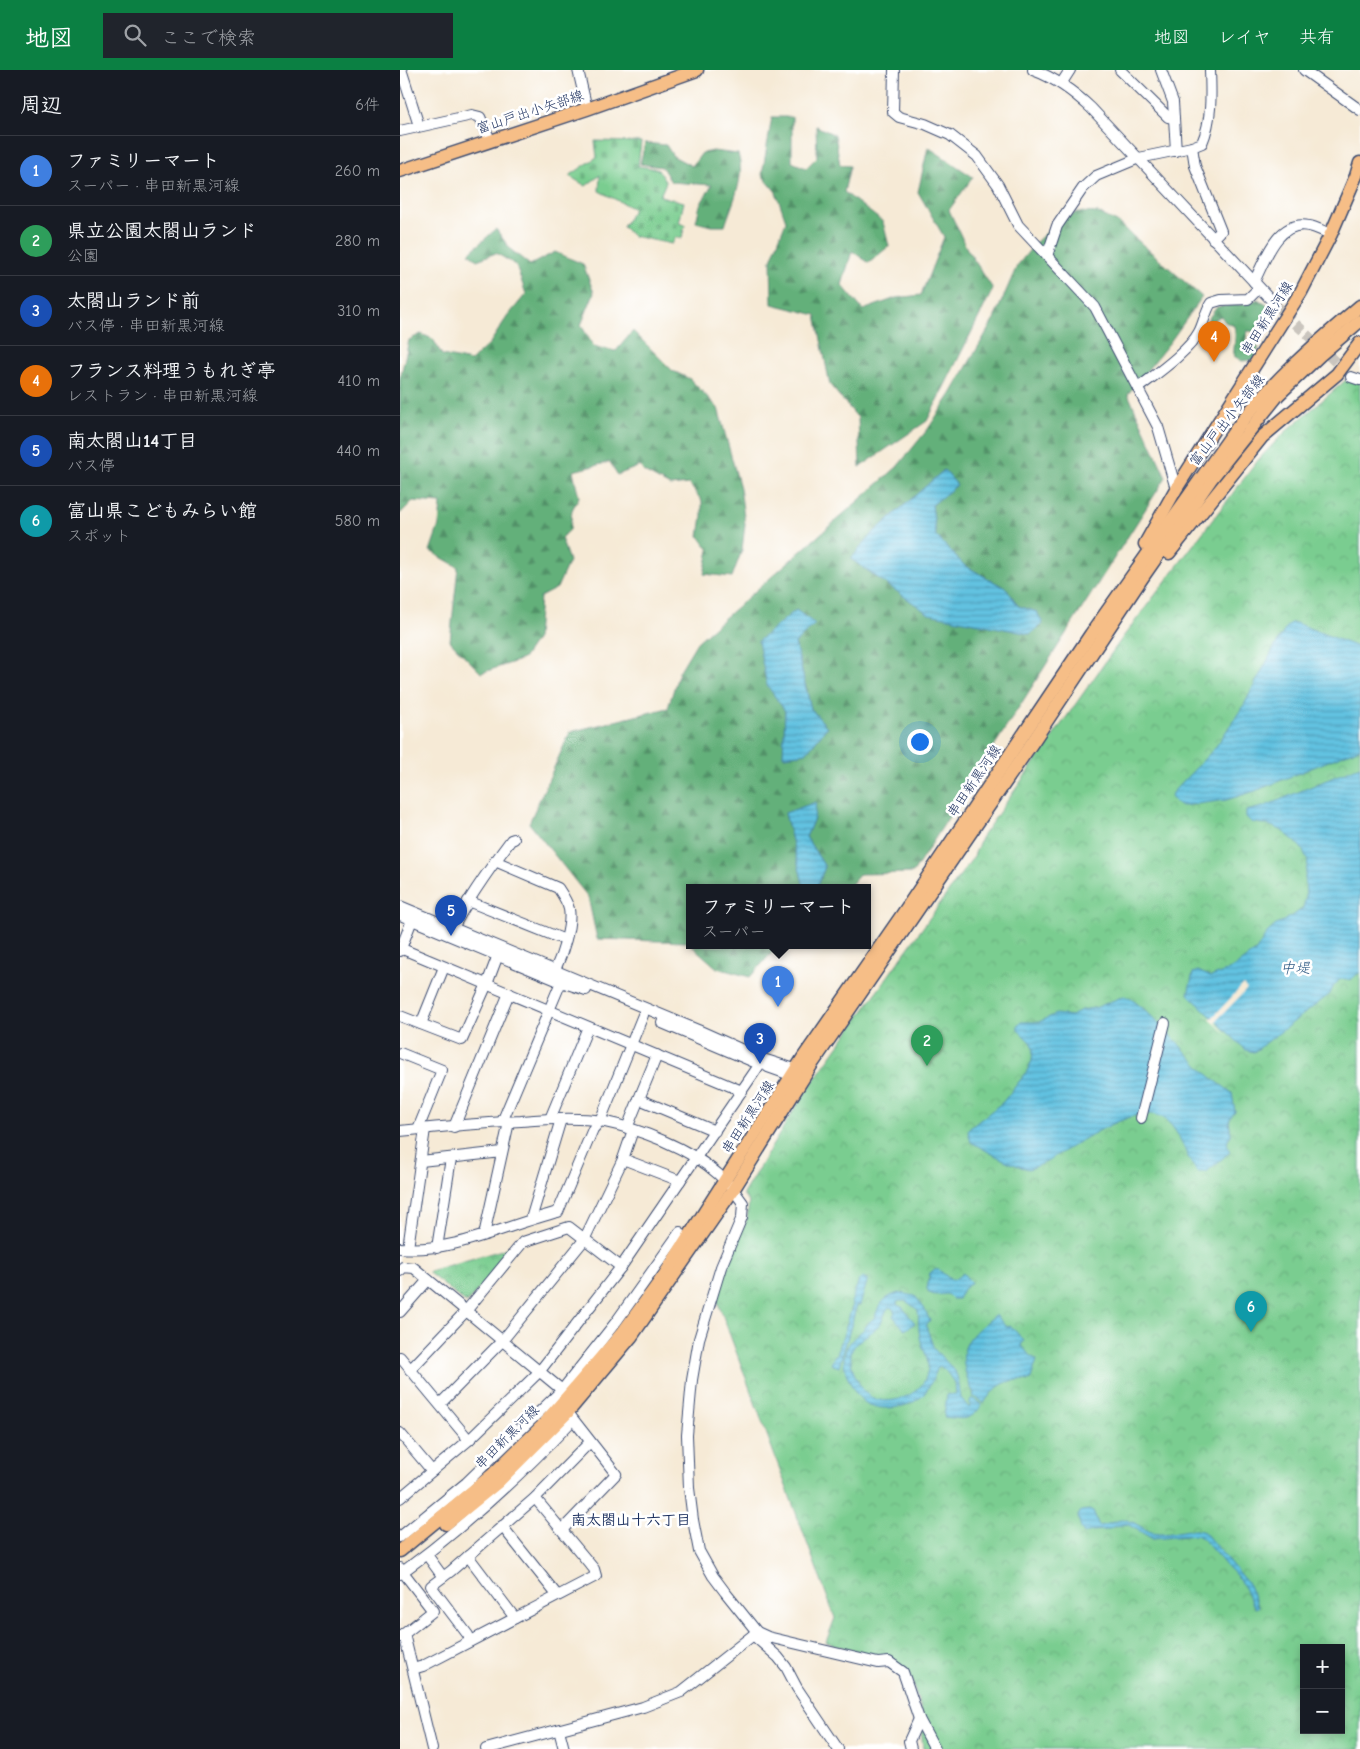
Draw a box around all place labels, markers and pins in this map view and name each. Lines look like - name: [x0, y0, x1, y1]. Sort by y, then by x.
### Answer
- pin: 4: [1198, 321, 1230, 362]
- pin: 5: [435, 895, 467, 936]
- pin: 1: [762, 966, 794, 1007]
- pin: 3: [744, 1023, 776, 1064]
- pin: 2: [911, 1025, 943, 1066]
- pin: 6: [1235, 1291, 1267, 1332]

